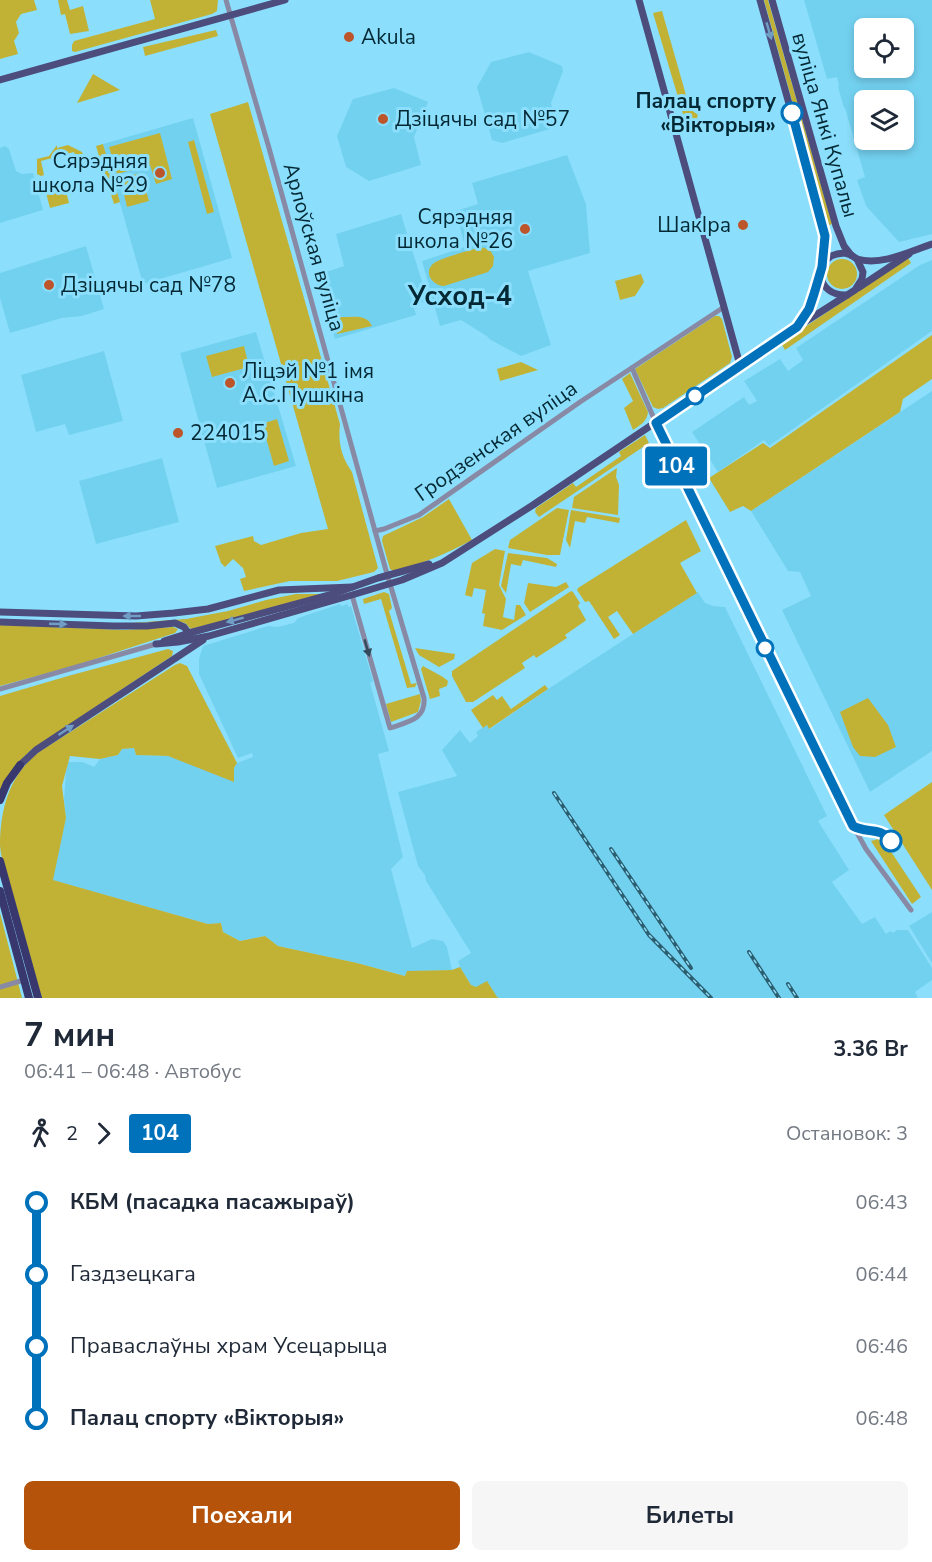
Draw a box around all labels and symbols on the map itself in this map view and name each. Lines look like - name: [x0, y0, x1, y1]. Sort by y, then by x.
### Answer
- one-way arrow: [764, 22, 774, 40]
- place label: Akula: [361, 23, 416, 51]
- street label: вуліца Янкі Купалы: [785, 29, 865, 221]
- marker: Akula: [342, 30, 356, 44]
- place label: Палац спорту «Вікторыя»: [635, 87, 777, 139]
- marker: Палац спорту «Вікторыя»: [781, 102, 803, 124]
- place label: Дзіцячы сад №57: [395, 105, 570, 133]
- marker: Дзіцячы сад №57: [376, 112, 390, 126]
- place label: Сярэдняя школа №29: [32, 147, 148, 199]
- street label: Арлоўская вуліца: [277, 159, 351, 335]
- marker: Сярэдняя школа №29: [153, 166, 167, 180]
- place label: Сярэдняя школа №26: [397, 203, 513, 255]
- place label: ШакІра: [657, 211, 731, 239]
- marker: ШакІра: [736, 218, 750, 232]
- marker: Сярэдняя школа №26: [518, 222, 532, 236]
- place label: Дзіцячы сад №78: [61, 271, 236, 299]
- marker: Дзіцячы сад №78: [42, 278, 56, 292]
- district label: Усход-4: [407, 278, 512, 315]
- place label: Ліцэй №1 імя А.С.Пушкіна: [242, 357, 374, 409]
- street label: Гродзенская вуліца: [409, 374, 583, 508]
- marker: Ліцэй №1 імя А.С.Пушкіна: [223, 376, 237, 390]
- unlabelled marker: [686, 387, 704, 405]
- place label: 224015: [190, 419, 266, 447]
- marker: 224015: [171, 426, 185, 440]
- line badge: 104: [642, 446, 710, 486]
- one-way arrow: [122, 611, 141, 620]
- one-way arrow: [225, 616, 244, 626]
- one-way arrow: [49, 619, 68, 628]
- one-way arrow: [363, 639, 372, 657]
- unlabelled marker: [756, 639, 774, 657]
- one-way arrow: [58, 724, 74, 736]
- unlabelled marker: [880, 830, 902, 852]

